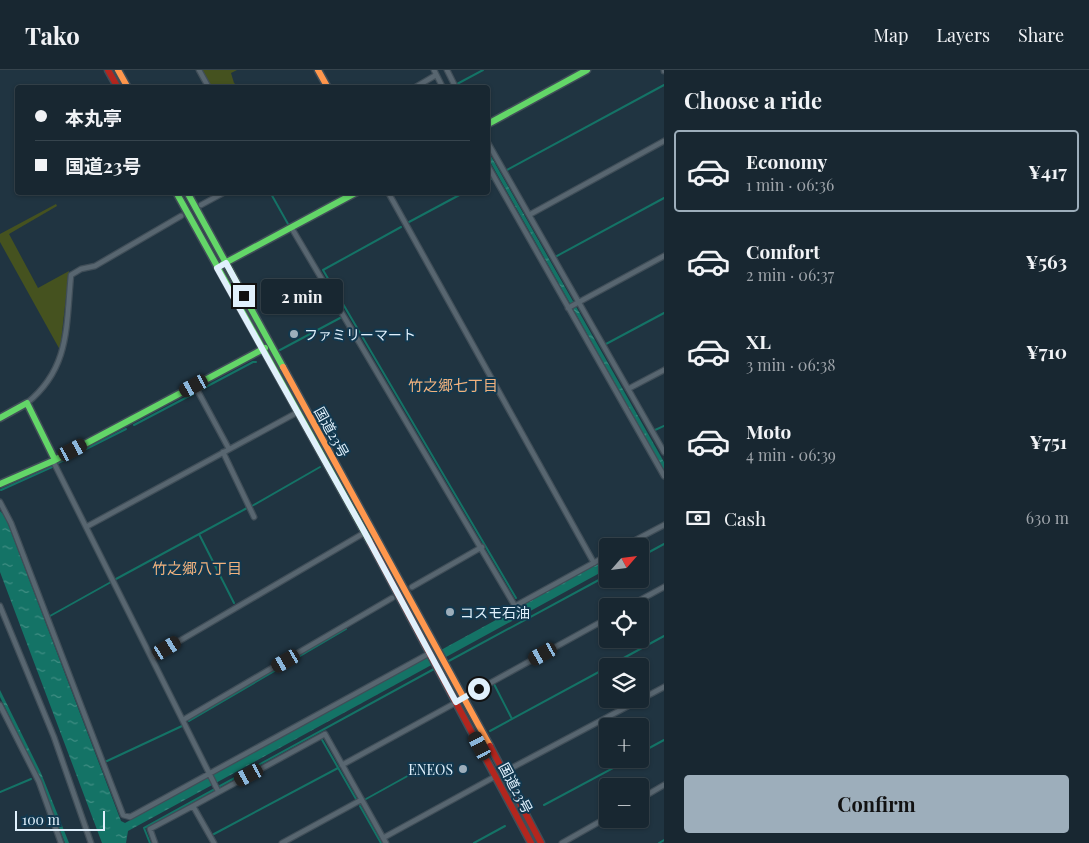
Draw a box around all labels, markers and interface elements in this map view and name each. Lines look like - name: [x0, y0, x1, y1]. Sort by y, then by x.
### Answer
- text: Tako: [25, 19, 80, 51]
- text: Map: [873, 23, 908, 47]
- text: Layers: [936, 23, 990, 47]
- text: Share: [1018, 23, 1064, 47]
- text: Choose a ride: [684, 85, 822, 115]
- text: 本丸亭: [65, 104, 122, 130]
- text: Economy: [746, 148, 827, 174]
- icon: car: [686, 149, 731, 194]
- text: 国道23号: [65, 152, 141, 178]
- text: ¥417: [1028, 158, 1067, 184]
- text: 1 min · 06:36: [746, 174, 834, 195]
- text: Comfort: [746, 238, 820, 264]
- icon: car: [686, 239, 731, 284]
- text: ¥563: [1025, 248, 1067, 274]
- text: 2 min · 06:37: [746, 264, 834, 285]
- callout: 2 min: [262, 278, 344, 314]
- route end: [233, 285, 255, 307]
- text: 2 min: [281, 286, 323, 307]
- place label: ファミリーマート: [304, 325, 416, 344]
- marker: ファミリーマート: [288, 328, 300, 340]
- text: XL: [746, 328, 771, 354]
- icon: car: [686, 329, 731, 374]
- text: ¥710: [1026, 338, 1067, 364]
- text: 3 min · 06:38: [746, 354, 836, 375]
- car: [177, 372, 210, 400]
- district label: 竹之郷七丁目: [408, 375, 498, 395]
- street label: 国道23号: [310, 403, 354, 461]
- text: Moto: [746, 418, 791, 444]
- icon: car: [686, 419, 731, 464]
- text: ¥751: [1029, 428, 1067, 454]
- car: [56, 436, 89, 464]
- text: 4 min · 06:39: [746, 444, 836, 465]
- icon: cash: [684, 504, 712, 532]
- text: Cash: [724, 505, 766, 531]
- text: 630 m: [1026, 507, 1069, 528]
- north arrow: [599, 538, 649, 588]
- map controls: [599, 538, 649, 828]
- district label: 竹之郷八丁目: [152, 558, 242, 578]
- button: locate: [599, 598, 649, 648]
- place label: コスモ石油: [460, 603, 530, 622]
- marker: コスモ石油: [444, 606, 456, 618]
- car: [150, 634, 183, 662]
- car: [526, 640, 559, 668]
- car: [269, 647, 302, 675]
- button: layers: [599, 658, 649, 708]
- route start: [468, 678, 490, 700]
- button: +: [599, 718, 649, 768]
- car: [466, 729, 493, 763]
- street label: 国道23号: [495, 759, 537, 817]
- place label: ENEOS: [408, 760, 453, 779]
- car: [232, 761, 265, 789]
- marker: ENEOS: [457, 763, 469, 775]
- button: Confirm: [684, 775, 1069, 833]
- button: −: [599, 778, 649, 828]
- scale bar: [15, 808, 105, 831]
- text: 100 m: [22, 810, 60, 829]

